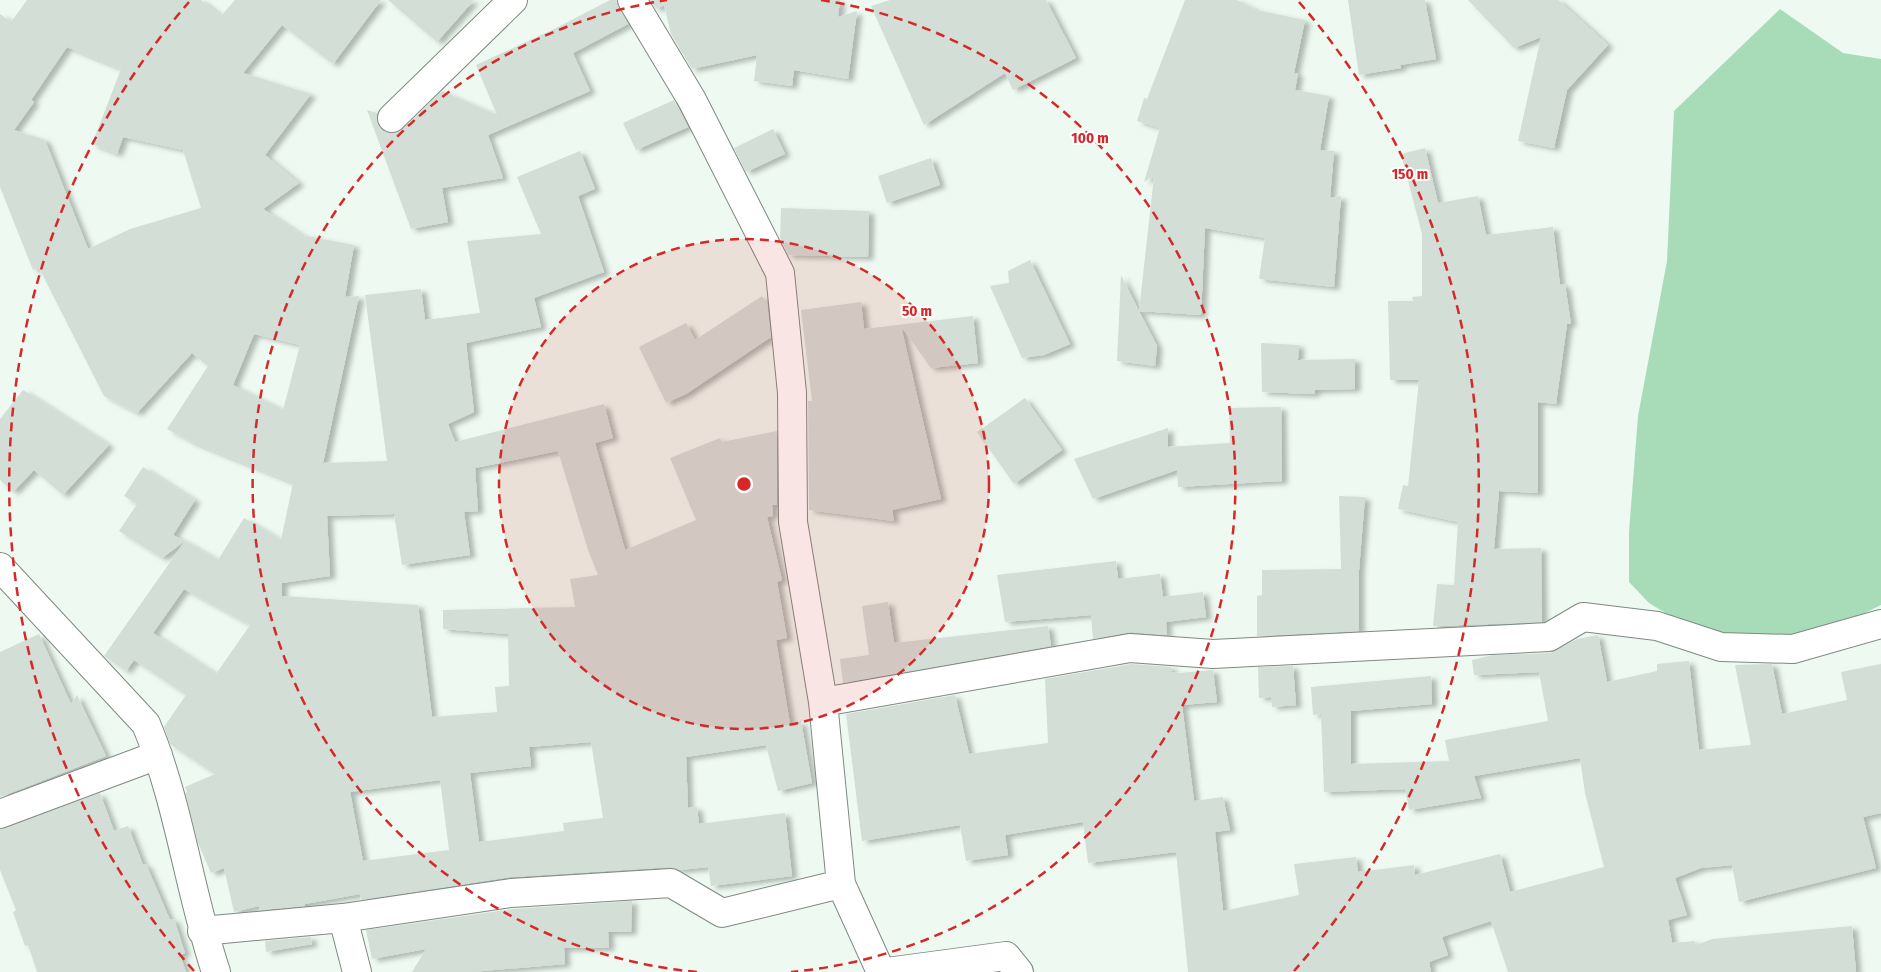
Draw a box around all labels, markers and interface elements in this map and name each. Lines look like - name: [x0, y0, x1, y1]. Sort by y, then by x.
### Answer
- text: 100 m: [1071, 129, 1109, 147]
- text: 150 m: [1392, 165, 1428, 183]
- text: 50 m: [902, 302, 932, 320]
- centre of rings: [735, 475, 753, 493]

